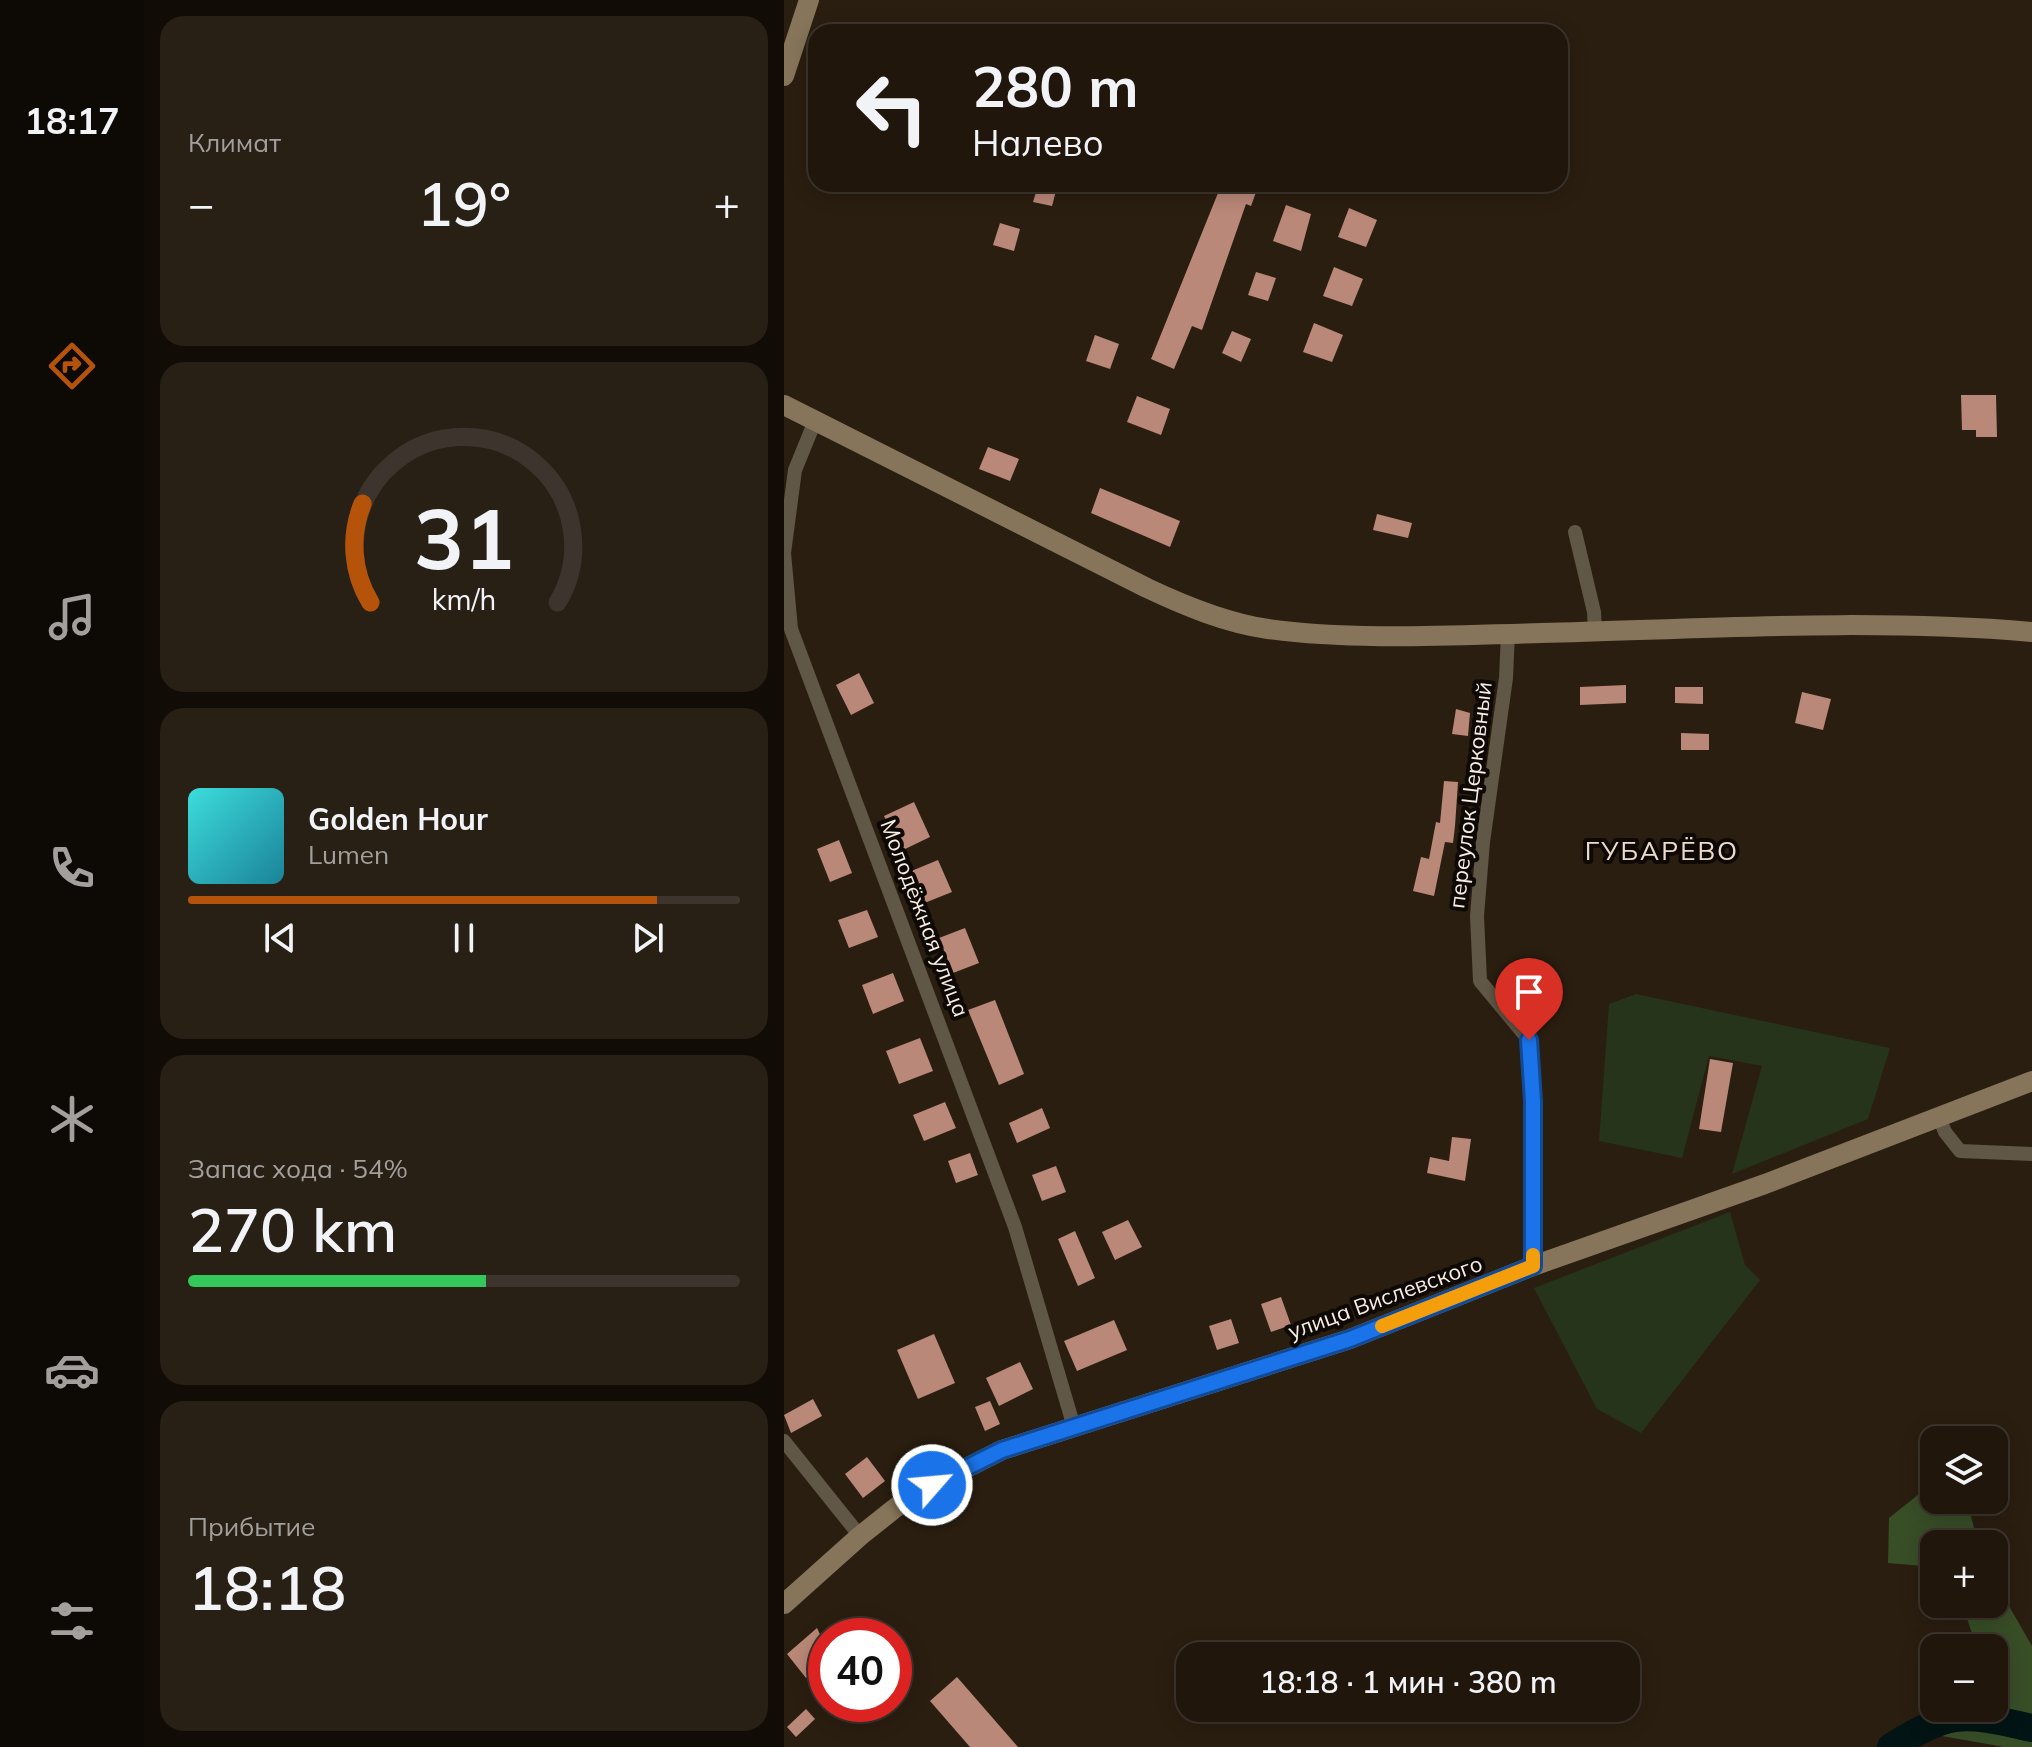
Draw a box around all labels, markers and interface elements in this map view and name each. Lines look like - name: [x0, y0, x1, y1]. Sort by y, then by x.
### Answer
- text: 280 m: [972, 51, 1139, 121]
- icon: left: [840, 56, 944, 160]
- text: 18:17: [24, 98, 120, 143]
- text: Налево: [972, 120, 1104, 165]
- text: Климат: [188, 126, 281, 159]
- text: 19°: [417, 166, 511, 241]
- text: −: [188, 176, 214, 231]
- text: +: [714, 176, 740, 231]
- icon: directions: [44, 338, 100, 394]
- text: 31: [414, 485, 514, 590]
- text: km/h: [432, 581, 496, 617]
- icon: music: [44, 589, 100, 645]
- street label: переулок Церковный: [1442, 680, 1498, 910]
- text: Golden Hour: [308, 800, 488, 838]
- street label: Молодёжная улица: [874, 815, 976, 1021]
- district label: ГУБАРЁВО: [1585, 834, 1739, 867]
- text: Lumen: [308, 838, 389, 871]
- icon: phone: [44, 840, 100, 896]
- icon: previous: [258, 916, 302, 960]
- icon: pause: [442, 916, 486, 960]
- icon: next: [626, 916, 670, 960]
- pin: [1495, 958, 1563, 1040]
- icon: arrive: [1507, 970, 1551, 1014]
- icon: climate: [44, 1091, 100, 1147]
- text: Запас хода · 54%: [188, 1152, 408, 1185]
- text: 270 km: [188, 1192, 397, 1267]
- street label: улица Вислевского: [1284, 1249, 1486, 1345]
- icon: car: [44, 1342, 100, 1398]
- map controls: [1920, 1426, 2008, 1722]
- button: layers: [1920, 1426, 2008, 1514]
- position arrow: [890, 1443, 974, 1527]
- text: Прибытие: [188, 1510, 315, 1543]
- button: +: [1920, 1530, 2008, 1618]
- text: 18:18: [188, 1550, 346, 1625]
- icon: filters: [44, 1593, 100, 1649]
- speed limit sign: 40: [808, 1618, 912, 1722]
- button: −: [1920, 1634, 2008, 1722]
- text: 18:18 · 1 мин · 380 m: [1259, 1663, 1557, 1701]

